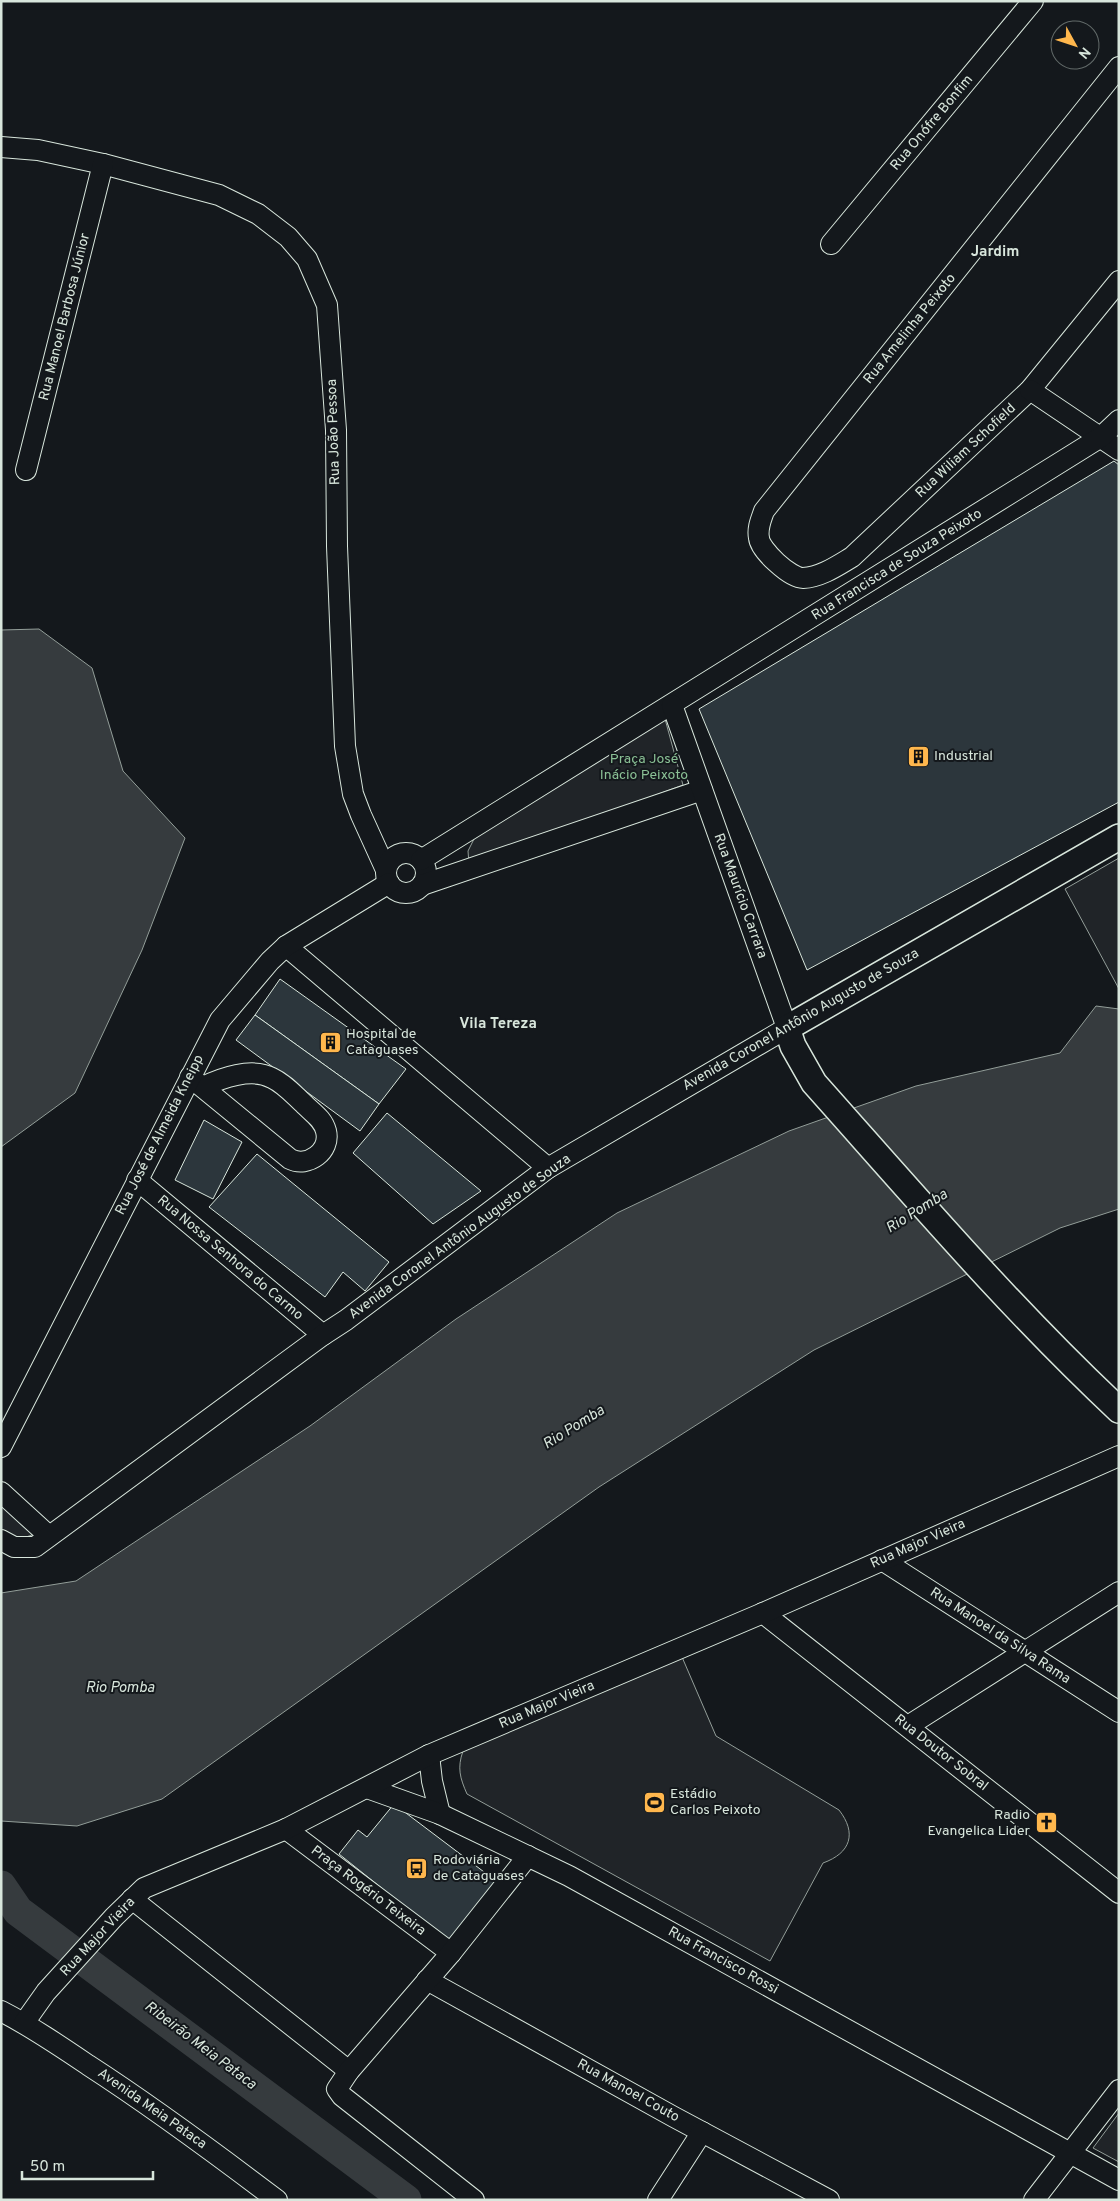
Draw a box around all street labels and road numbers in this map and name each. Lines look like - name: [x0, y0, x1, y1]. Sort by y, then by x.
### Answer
- street label: Rua Onófre Bonfim: [887, 72, 977, 174]
- street label: Rua Manoel Barbosa Júnior: [36, 231, 94, 402]
- street label: Rua Amelinha Peixoto: [860, 270, 960, 388]
- street label: Rua João Pessoa: [324, 379, 344, 485]
- street label: Rua Wiliam Schofield: [912, 400, 1020, 502]
- street label: Rua Francisca de Souza Peixoto: [809, 505, 985, 625]
- street label: Rua Maurício Carrara: [709, 831, 771, 961]
- street label: Avenida Coronel Antônio Augusto de Souza: [680, 945, 922, 1095]
- street label: Rua José de Almeida Kneipp: [112, 1052, 208, 1218]
- street label: Avenida Coronel Antônio Augusto de Souza: [346, 1151, 574, 1323]
- street label: Rua Nossa Senhora do Carmo: [154, 1192, 307, 1324]
- street label: Rua Major Vieira: [868, 1515, 968, 1573]
- street label: Rua Manoel da Silva Rama: [926, 1584, 1074, 1688]
- street label: Rua Major Vieira: [497, 1677, 597, 1733]
- street label: Rua Doutor Sobral: [891, 1711, 991, 1795]
- street label: Praça Rogério Teixeira: [307, 1842, 429, 1940]
- street label: Rua Major Vieira: [57, 1894, 139, 1980]
- street label: Rua Francisco Rossi: [665, 1924, 781, 1998]
- street label: Rua Manoel Couto: [574, 2056, 682, 2126]
- street label: Avenida Meia Pataca: [94, 2065, 210, 2153]

